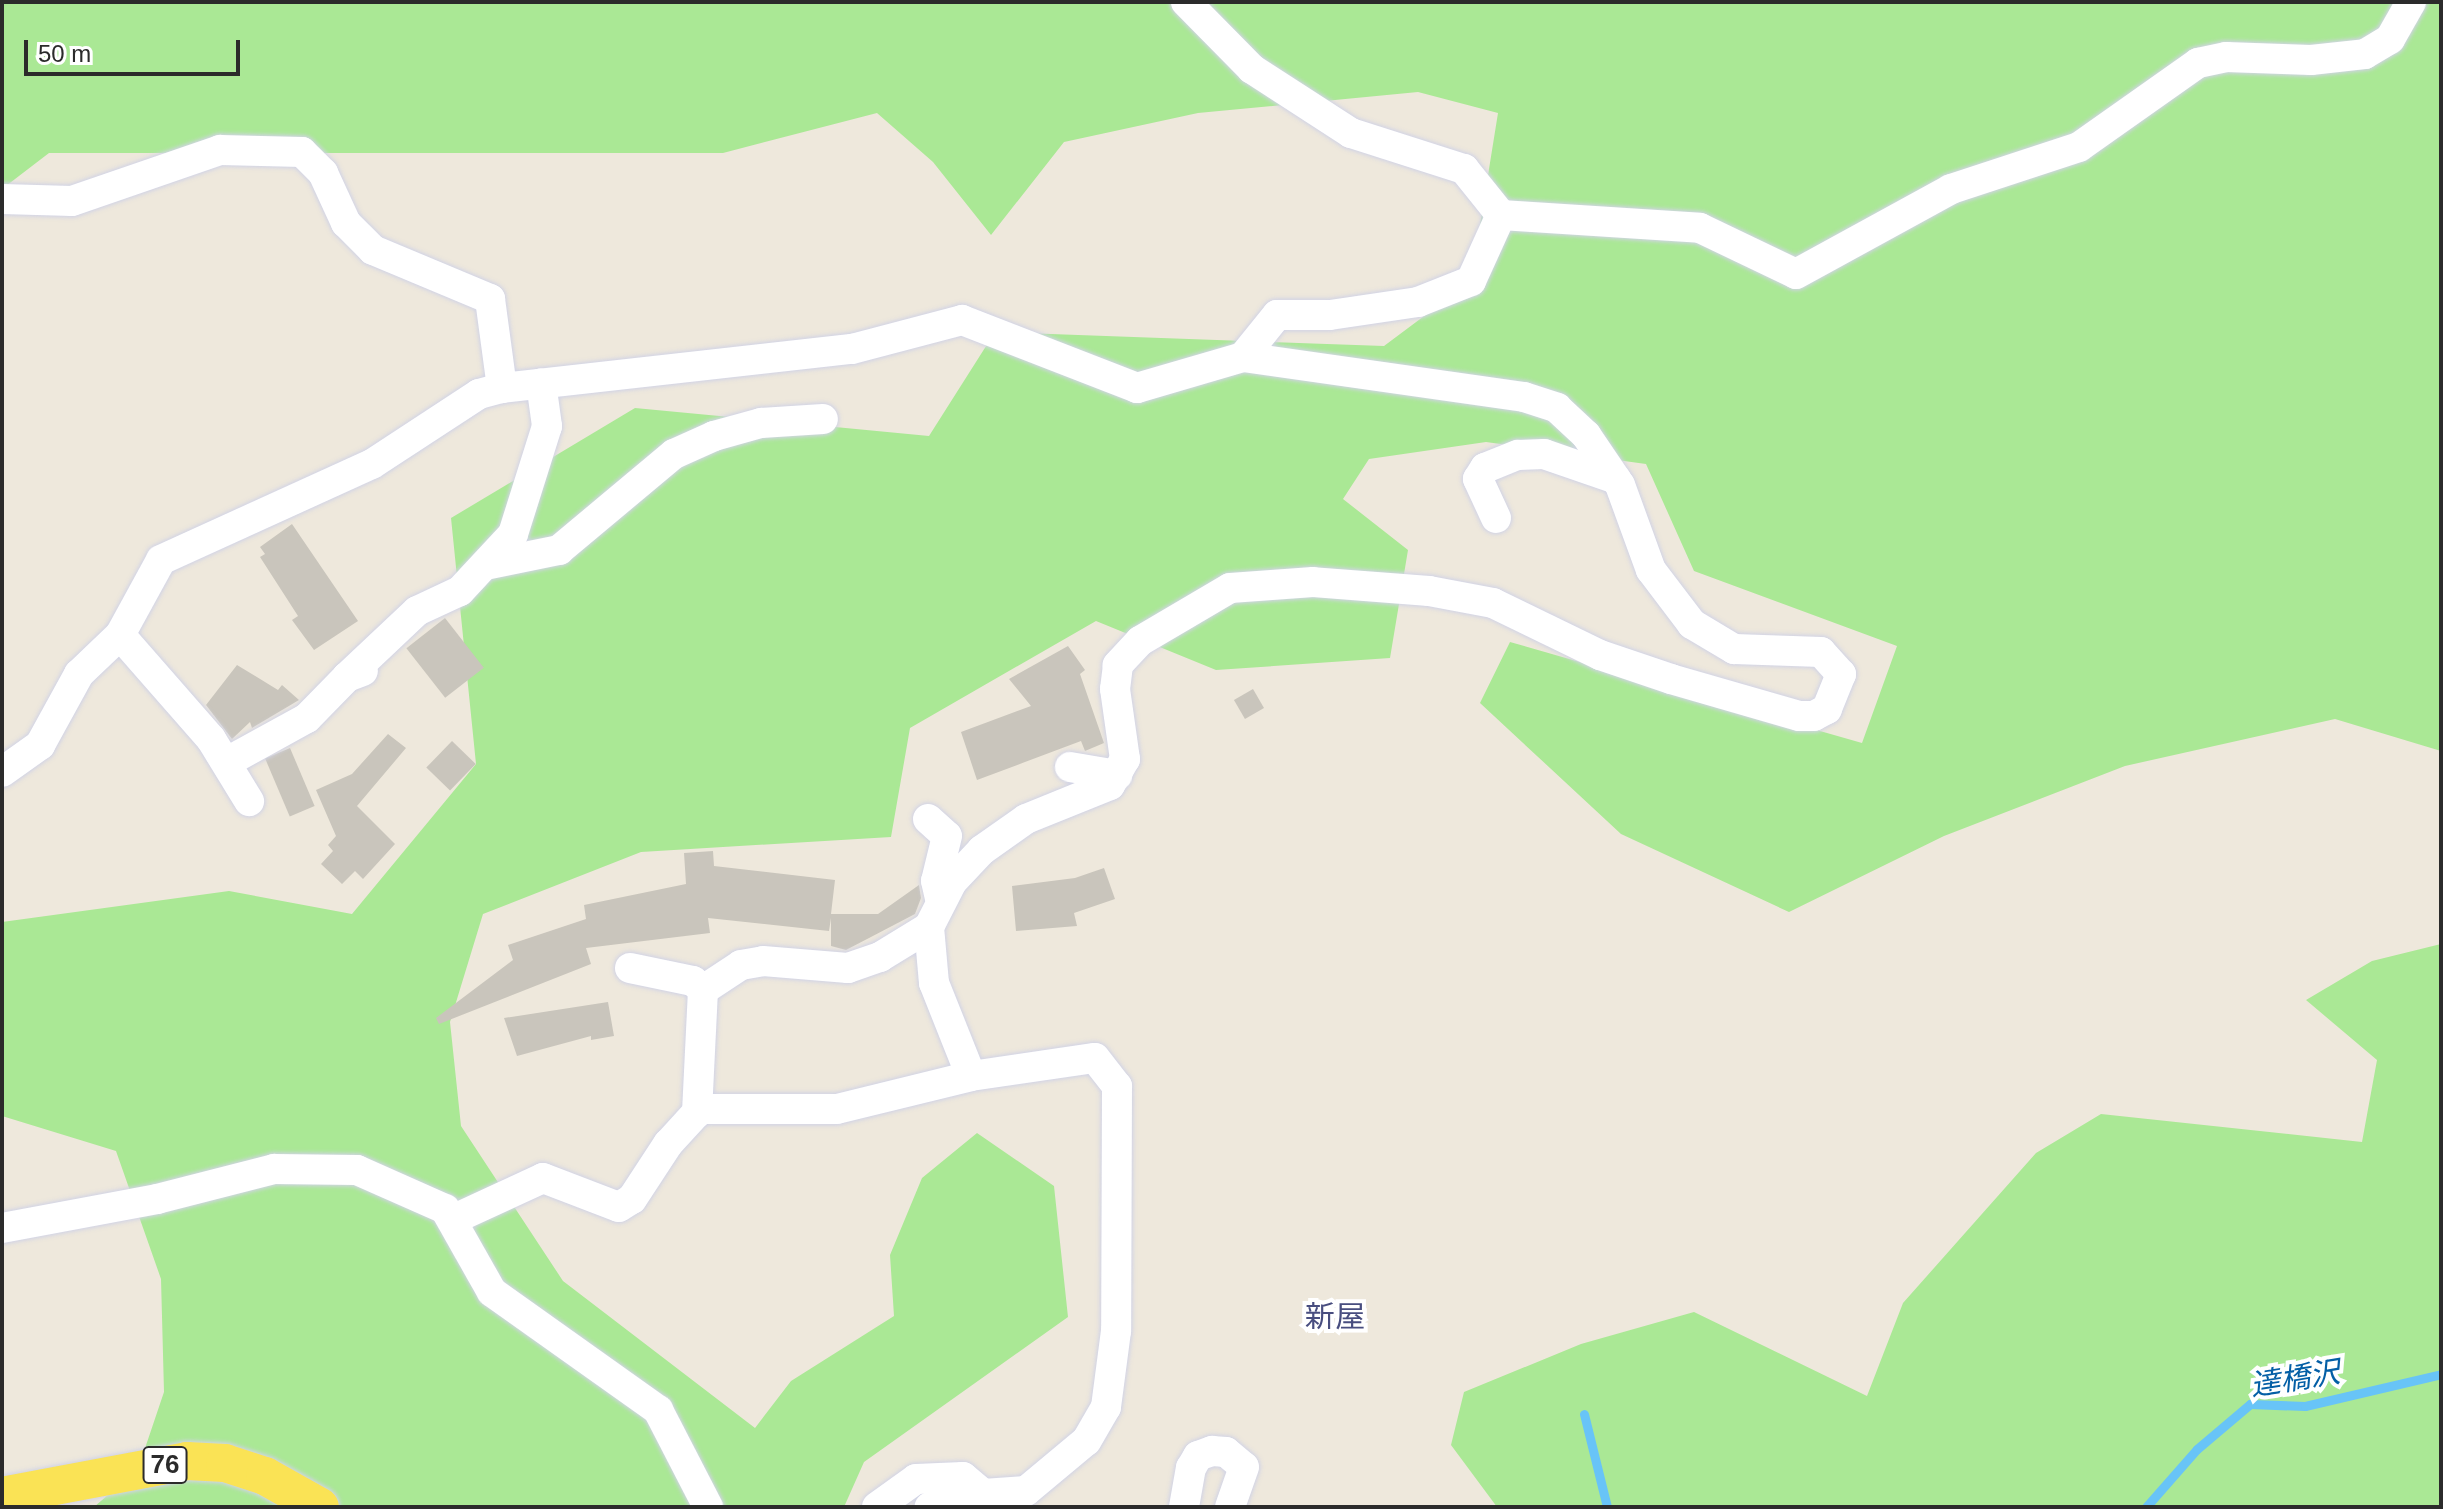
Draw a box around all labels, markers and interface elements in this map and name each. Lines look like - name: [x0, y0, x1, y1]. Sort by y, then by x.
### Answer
- scale bar: [28, 24, 244, 74]
- text: 50 m: [38, 40, 91, 67]
- district label: 新屋: [1305, 1299, 1365, 1335]
- water label: 達橋沢: [2248, 1354, 2342, 1404]
- road number: 76: [141, 1443, 189, 1487]

